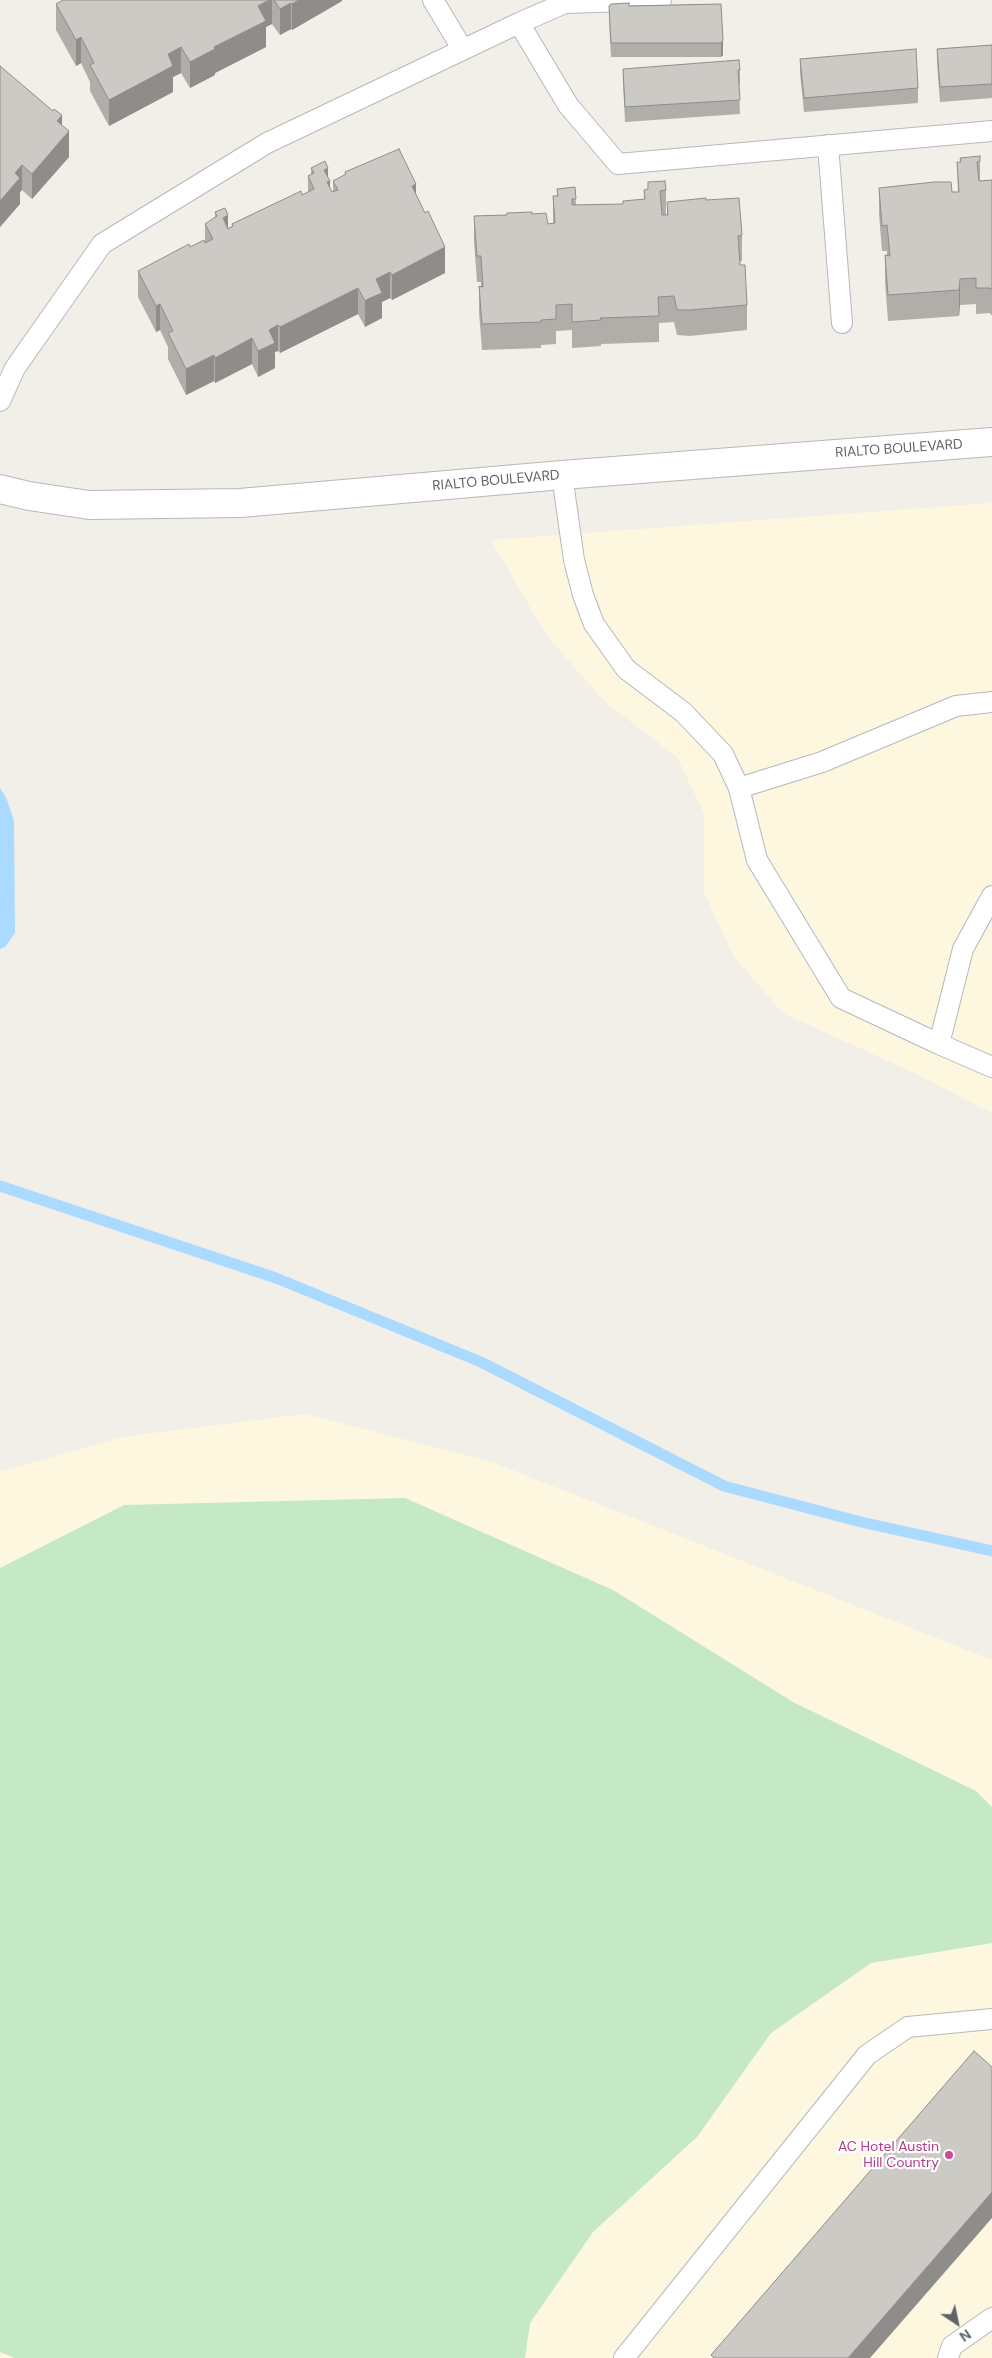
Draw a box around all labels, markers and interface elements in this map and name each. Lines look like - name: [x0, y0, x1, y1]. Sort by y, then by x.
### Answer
- street label: RIALTO BOULEVARD: [835, 436, 963, 462]
- street label: RIALTO BOULEVARD: [432, 467, 560, 495]
- place label: AC Hotel Austin Hill Country: [838, 2139, 939, 2172]
- marker: AC Hotel Austin Hill Country: [943, 2149, 955, 2161]
- north arrow: [932, 2298, 982, 2348]
- text: N: [956, 2325, 975, 2346]

